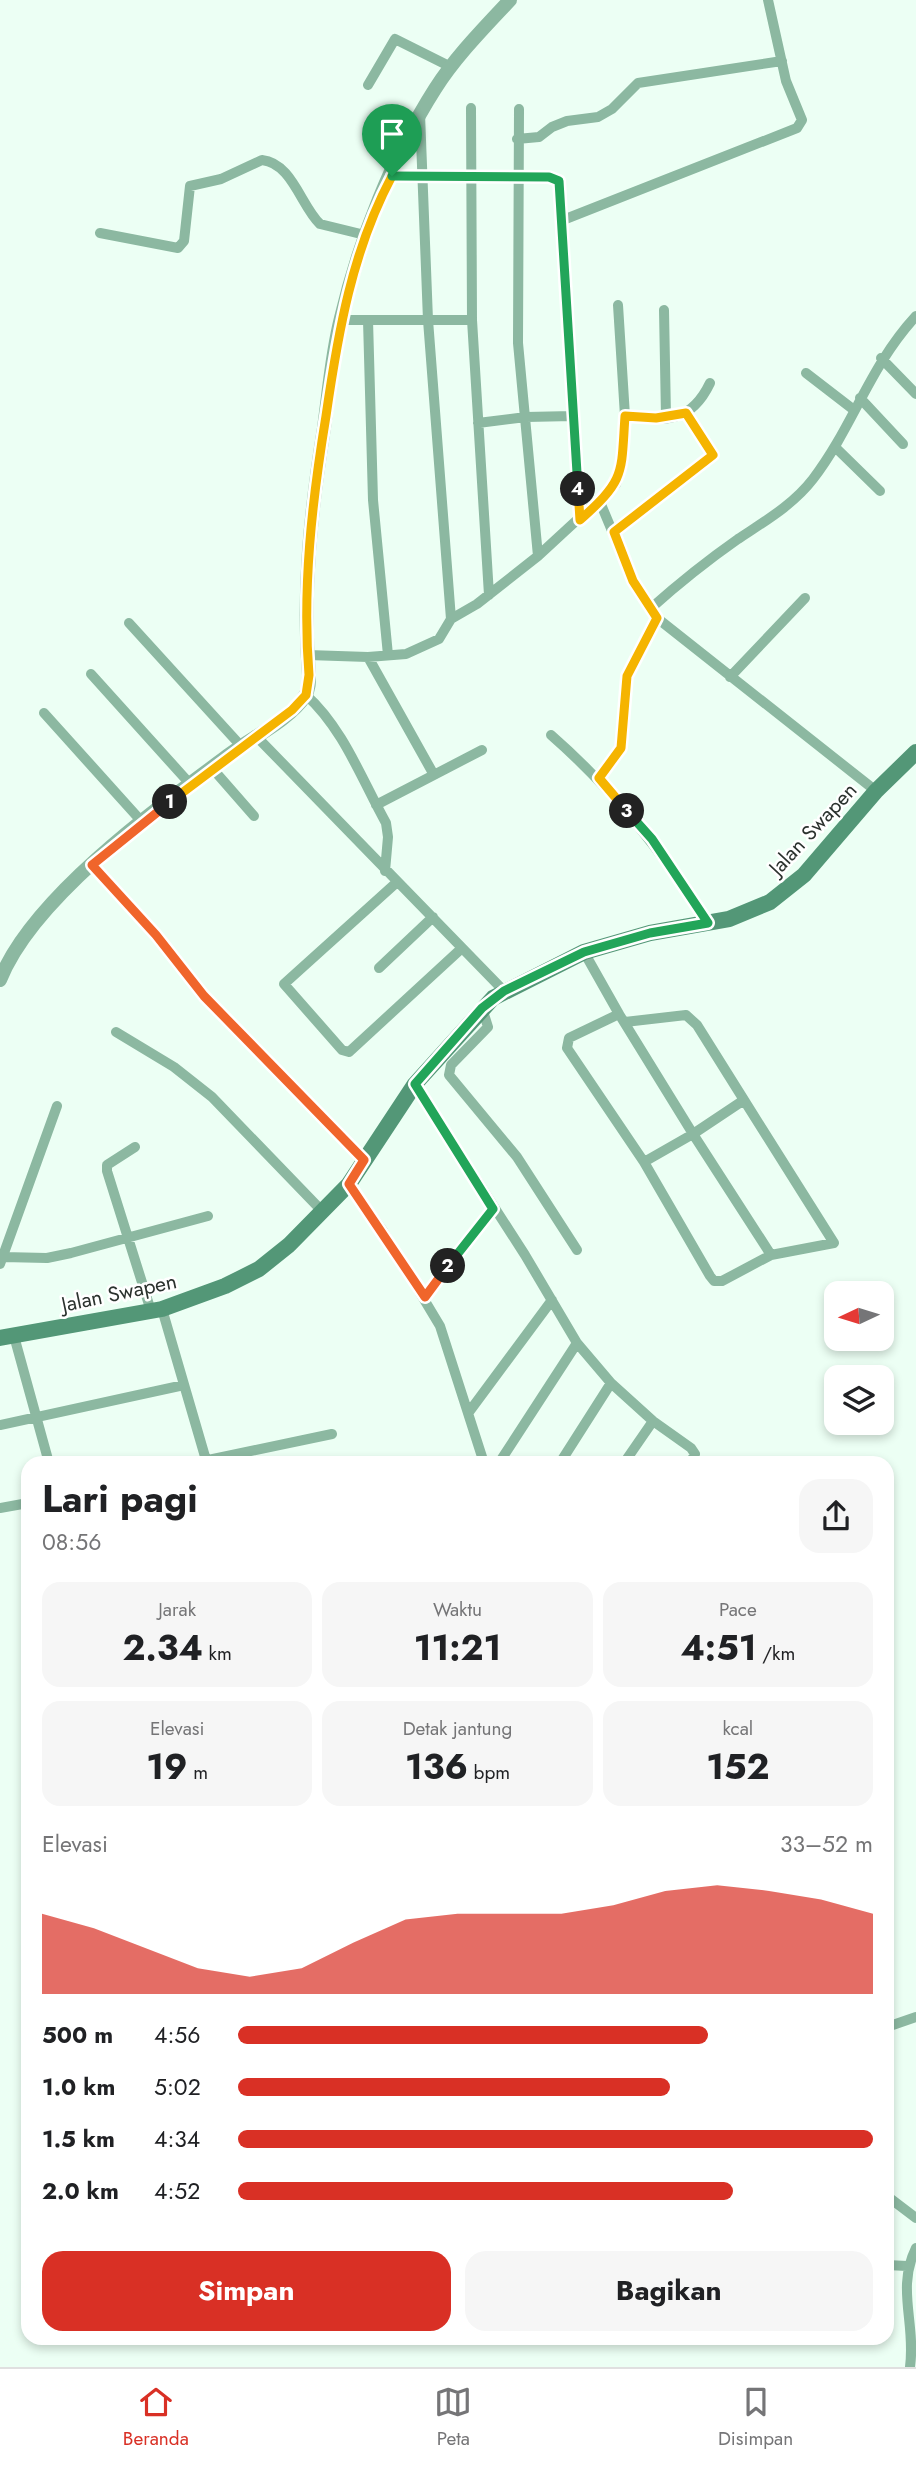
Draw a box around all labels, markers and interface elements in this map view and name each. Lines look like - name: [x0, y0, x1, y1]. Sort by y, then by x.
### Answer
- pin: [362, 104, 422, 176]
- icon: arrive: [373, 115, 411, 153]
- pin: 4: [560, 472, 596, 506]
- text: 4: [571, 475, 584, 502]
- street label: Jalan Swapen: [760, 776, 864, 884]
- pin: 1: [152, 784, 188, 820]
- text: 1: [165, 788, 174, 815]
- pin: 3: [610, 794, 644, 828]
- text: 3: [621, 797, 632, 824]
- pin: 2: [430, 1248, 466, 1284]
- text: 2: [441, 1252, 454, 1279]
- street label: Jalan Swapen: [56, 1266, 179, 1320]
- north arrow: [824, 1281, 894, 1351]
- map controls: [824, 1281, 894, 1435]
- button: layers: [824, 1365, 894, 1435]
- text: Lari pagi: [42, 1471, 198, 1526]
- button: share: [799, 1479, 873, 1553]
- text: 08:56: [42, 1525, 101, 1559]
- text: Jarak: [158, 1596, 196, 1623]
- text: Waktu: [433, 1596, 482, 1623]
- text: Pace: [719, 1596, 757, 1623]
- text: 2.34: [123, 1623, 203, 1673]
- text: 11:21: [414, 1623, 501, 1673]
- text: 4:51: [680, 1623, 757, 1673]
- text: km: [203, 1640, 232, 1667]
- text: /km: [757, 1640, 795, 1667]
- text: Elevasi: [150, 1715, 204, 1742]
- text: Detak jantung: [403, 1715, 512, 1742]
- text: kcal: [722, 1715, 753, 1742]
- text: 19: [146, 1742, 188, 1792]
- text: 136: [405, 1742, 468, 1792]
- text: 152: [706, 1742, 770, 1792]
- text: m: [188, 1759, 208, 1786]
- text: bpm: [468, 1759, 510, 1786]
- text: Elevasi: [42, 1827, 108, 1861]
- text: 33–52 m: [780, 1827, 873, 1861]
- text: 500 m: [42, 2018, 113, 2052]
- text: 4:56: [154, 2018, 201, 2052]
- text: 1.0 km: [42, 2070, 115, 2104]
- text: 5:02: [154, 2070, 201, 2104]
- text: 1.5 km: [42, 2122, 115, 2156]
- text: 4:34: [154, 2122, 200, 2156]
- text: 2.0 km: [42, 2174, 119, 2208]
- text: 4:52: [154, 2174, 200, 2208]
- button: Simpan: [42, 2251, 451, 2331]
- button: Bagikan: [465, 2251, 873, 2331]
- tab: Beranda: [123, 2383, 189, 2452]
- tab: Peta: [434, 2383, 472, 2452]
- tab: Disimpan: [718, 2383, 793, 2452]

